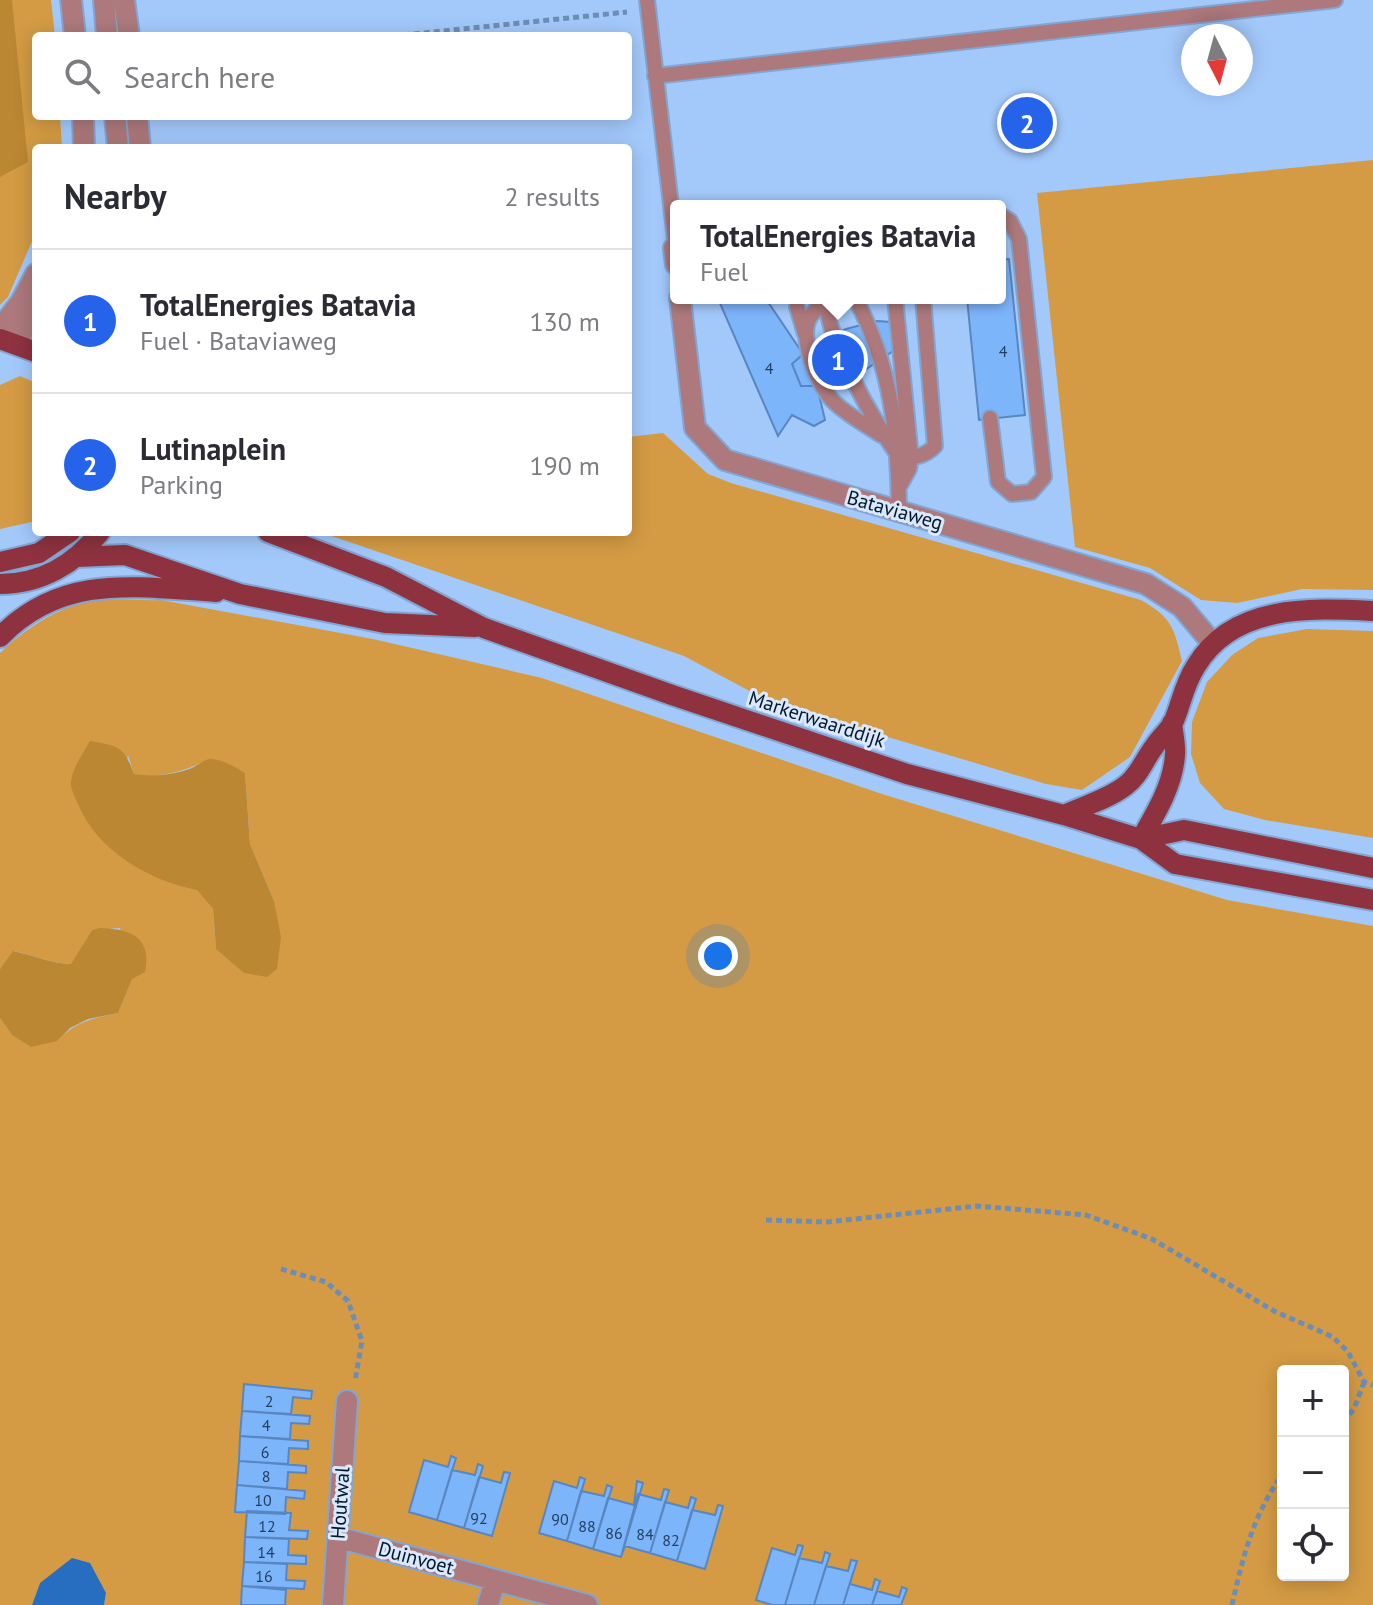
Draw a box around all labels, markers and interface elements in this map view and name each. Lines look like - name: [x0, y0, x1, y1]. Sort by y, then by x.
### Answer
- north arrow: [1181, 24, 1253, 96]
- search box: [32, 32, 632, 120]
- icon: search: [60, 54, 104, 98]
- text: Search here: [124, 57, 275, 96]
- pin: 2: [1001, 93, 1053, 153]
- text: Nearby: [64, 174, 166, 218]
- text: 2 results: [505, 180, 600, 213]
- popup: [670, 200, 1006, 304]
- text: TotalEnergies Batavia: [700, 216, 976, 255]
- text: Fuel: [700, 255, 748, 288]
- text: TotalEnergies Batavia: [140, 285, 416, 324]
- text: 1: [83, 305, 97, 338]
- text: 130 m: [529, 305, 600, 338]
- text: Fuel · Bataviaweg: [140, 324, 337, 357]
- pin: 1: [812, 330, 864, 390]
- house number: 4: [999, 341, 1008, 361]
- house number: 4: [765, 358, 774, 378]
- text: Lutinaplein: [140, 429, 286, 468]
- text: 2: [83, 449, 97, 482]
- text: 190 m: [529, 449, 600, 482]
- text: Parking: [140, 468, 223, 501]
- street label: Bataviaweg: [844, 484, 946, 536]
- street label: Markerwaarddijk: [745, 685, 889, 753]
- your location: [698, 936, 738, 976]
- map controls: [1277, 1365, 1349, 1581]
- button: +: [1277, 1365, 1349, 1437]
- house number: 2: [265, 1391, 273, 1411]
- house number: 4: [262, 1415, 271, 1435]
- button: −: [1277, 1437, 1349, 1509]
- house number: 6: [261, 1442, 269, 1462]
- house number: 8: [262, 1466, 270, 1486]
- street label: Houtwal: [325, 1466, 355, 1540]
- house number: 10: [254, 1490, 272, 1510]
- house number: 92: [470, 1508, 488, 1528]
- house number: 90: [551, 1509, 569, 1529]
- button: locate: [1277, 1509, 1349, 1581]
- house number: 12: [258, 1516, 276, 1536]
- house number: 88: [578, 1516, 596, 1536]
- house number: 86: [605, 1523, 623, 1543]
- house number: 84: [636, 1524, 654, 1544]
- house number: 82: [662, 1530, 680, 1550]
- street label: Duinvoet: [375, 1535, 457, 1581]
- house number: 14: [257, 1542, 275, 1562]
- house number: 16: [255, 1566, 273, 1586]

